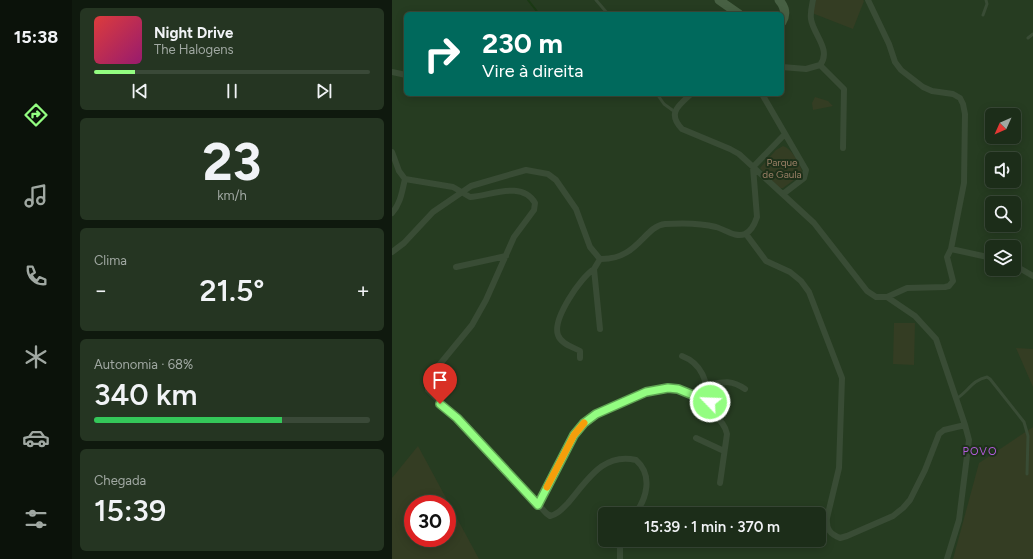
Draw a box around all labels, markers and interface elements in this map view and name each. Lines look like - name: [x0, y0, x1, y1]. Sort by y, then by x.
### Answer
- text: Night Drive: [154, 24, 233, 42]
- text: 15:38: [14, 26, 58, 48]
- text: 230 m: [482, 26, 563, 60]
- icon: right: [416, 28, 468, 80]
- text: The Halogens: [154, 42, 234, 57]
- text: Vire à direita: [482, 60, 583, 82]
- icon: previous: [129, 80, 151, 102]
- icon: pause: [221, 80, 243, 102]
- icon: next: [313, 80, 335, 102]
- icon: directions: [22, 101, 50, 129]
- north arrow: [985, 108, 1021, 144]
- map controls: [985, 108, 1021, 276]
- text: 23: [202, 131, 262, 193]
- button: sound: [985, 152, 1021, 188]
- park label: Parque de Gaula: [762, 156, 802, 181]
- icon: music: [22, 182, 50, 210]
- text: km/h: [217, 188, 247, 203]
- button: search: [985, 196, 1021, 232]
- button: layers: [985, 240, 1021, 276]
- text: Clima: [94, 253, 127, 268]
- icon: phone: [22, 262, 50, 290]
- text: 21.5°: [199, 272, 265, 309]
- text: −: [94, 277, 108, 304]
- text: +: [356, 277, 370, 304]
- icon: climate: [22, 343, 50, 371]
- text: Autonomia · 68%: [94, 357, 193, 372]
- pin: [423, 363, 457, 404]
- icon: arrive: [429, 369, 451, 391]
- text: 340 km: [94, 376, 197, 413]
- position arrow: [689, 381, 731, 423]
- icon: car: [22, 424, 50, 452]
- district label: POVO: [963, 445, 997, 458]
- text: Chegada: [94, 473, 146, 488]
- text: 15:39: [94, 492, 166, 529]
- speed limit sign: 30: [404, 495, 456, 547]
- icon: filters: [22, 505, 50, 533]
- text: 15:39 · 1 min · 370 m: [644, 518, 780, 536]

